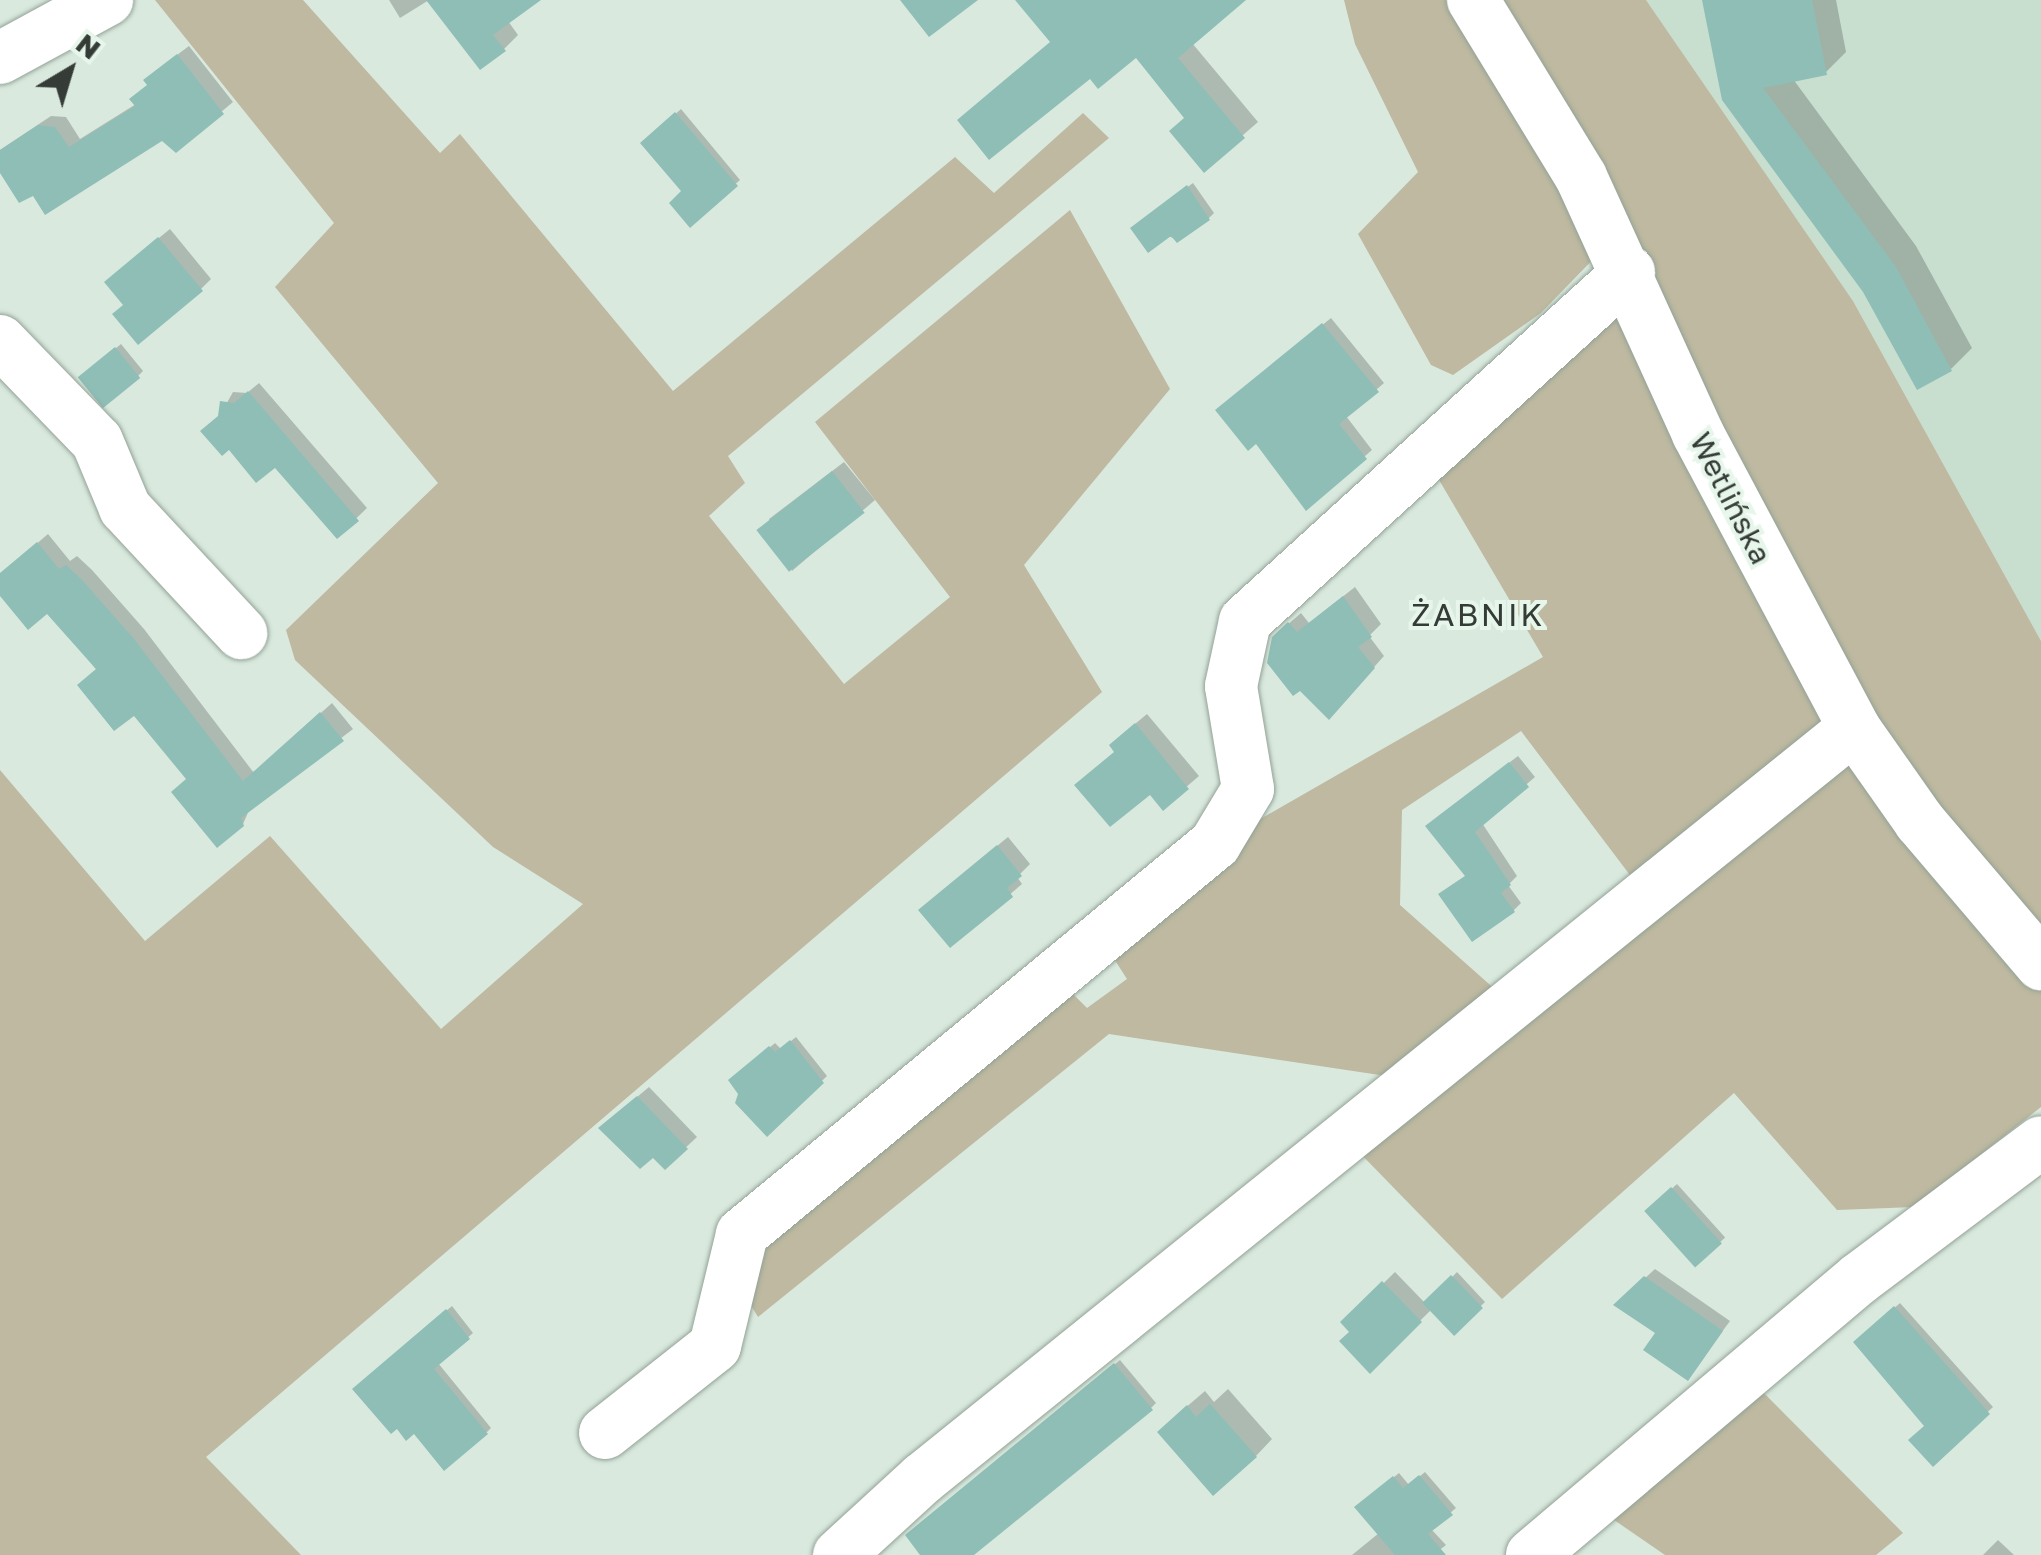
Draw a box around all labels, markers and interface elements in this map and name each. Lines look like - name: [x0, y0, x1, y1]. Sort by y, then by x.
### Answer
- north arrow: [20, 20, 120, 120]
- text: N: [70, 26, 107, 66]
- street label: Wetlińska: [1683, 426, 1779, 570]
- district label: ŻABNIK: [1411, 595, 1545, 633]

